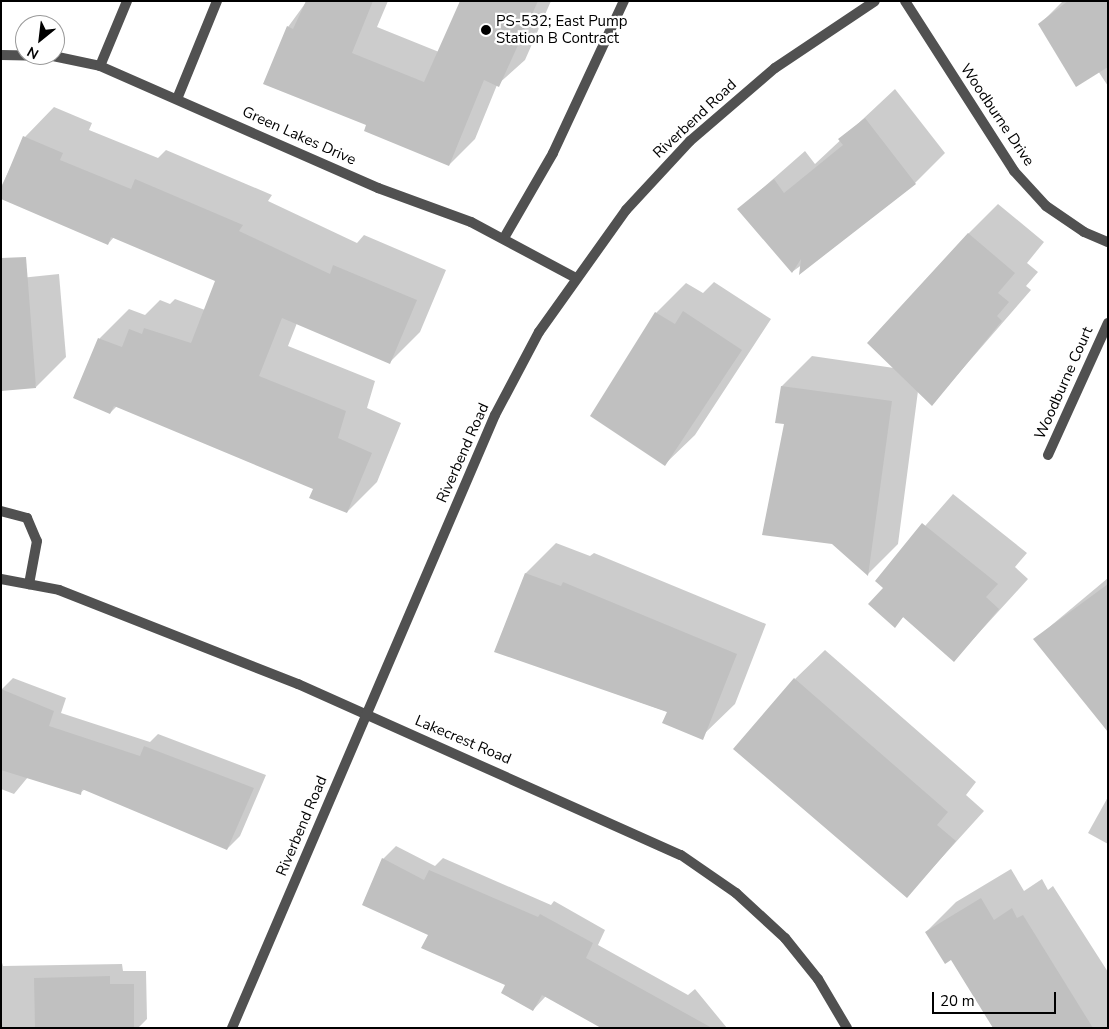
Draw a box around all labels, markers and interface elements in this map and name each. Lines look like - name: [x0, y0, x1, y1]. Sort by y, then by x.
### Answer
- place label: PS-532; East Pump Station B Contract: [496, 12, 628, 47]
- north arrow: [15, 15, 65, 65]
- marker: PS-532; East Pump Station B Contract: [480, 24, 492, 36]
- text: N: [24, 42, 42, 64]
- street label: Woodburne Drive: [956, 60, 1038, 170]
- street label: Riverbend Road: [650, 76, 740, 162]
- street label: Green Lakes Drive: [239, 103, 359, 169]
- street label: Woodburne Court: [1031, 324, 1097, 442]
- street label: Riverbend Road: [433, 400, 493, 506]
- street label: Lakecrest Road: [412, 712, 514, 768]
- street label: Riverbend Road: [273, 773, 331, 879]
- scale bar: [934, 982, 1058, 1014]
- text: 20 m: [940, 991, 975, 1011]

